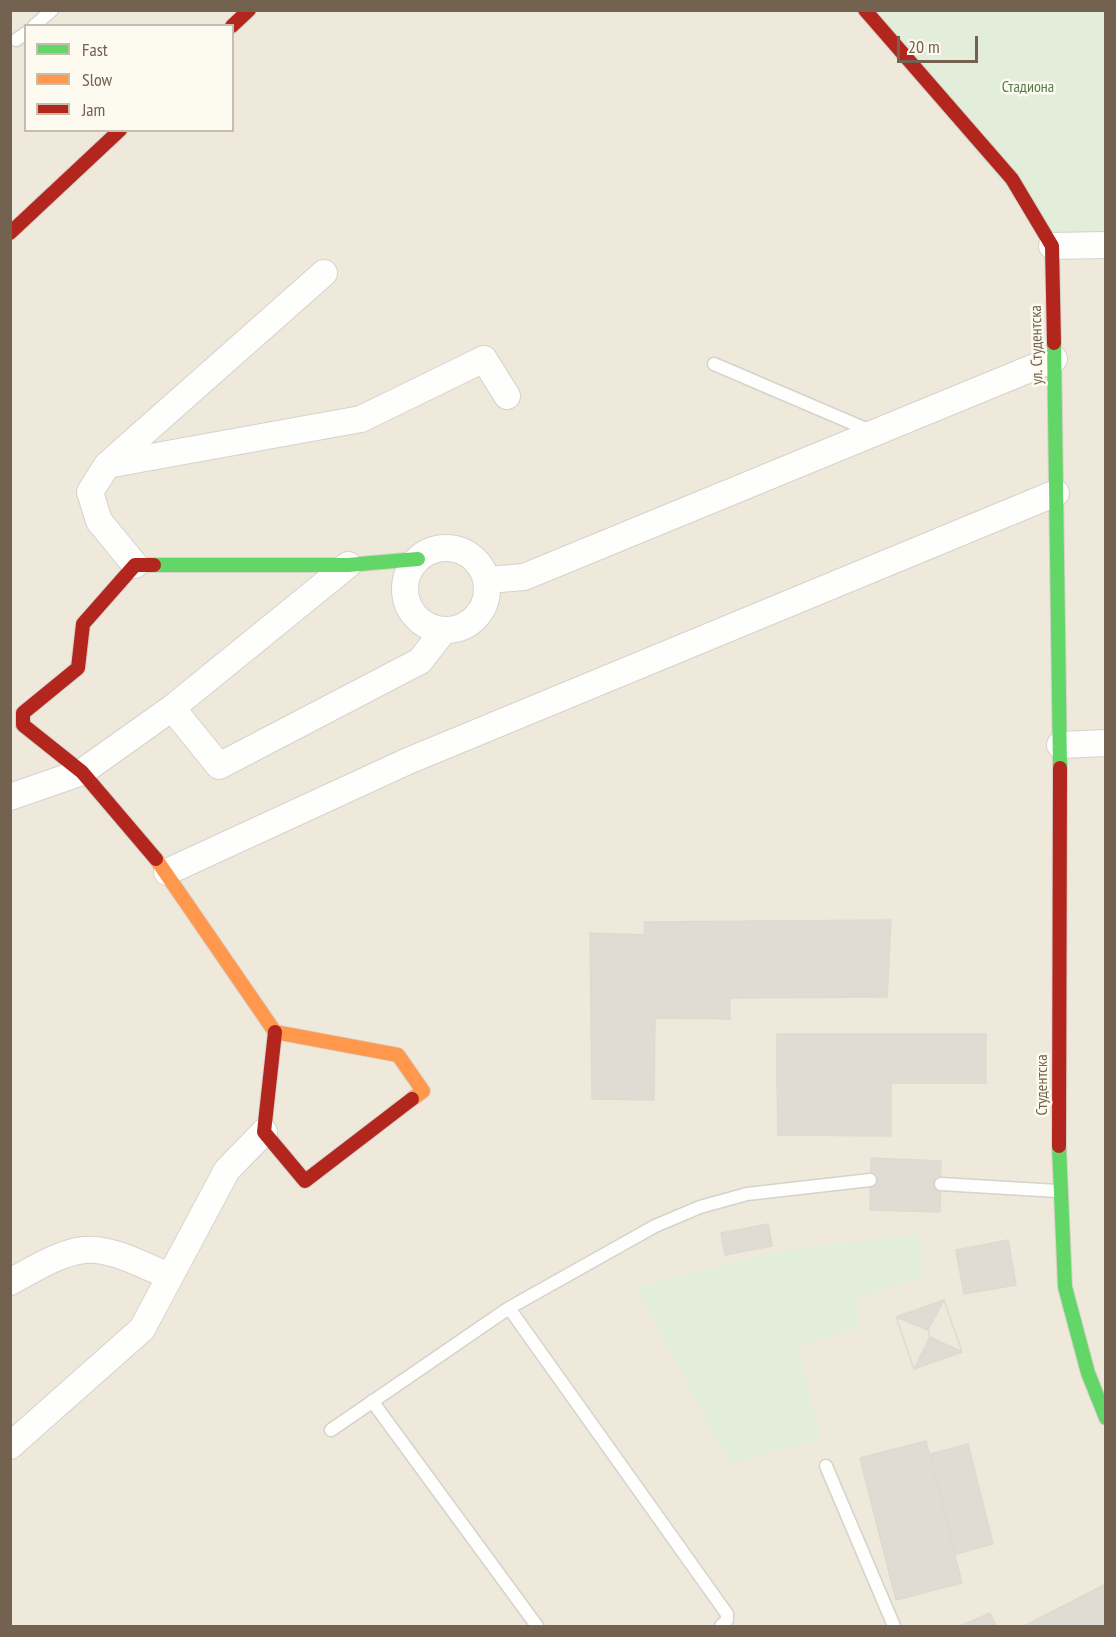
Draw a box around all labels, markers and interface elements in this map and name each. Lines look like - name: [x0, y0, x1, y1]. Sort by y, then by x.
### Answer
- legend: [24, 24, 234, 132]
- scale bar: [900, 24, 981, 62]
- text: 20 m: [908, 35, 940, 58]
- text: Fast: [82, 38, 108, 61]
- text: Slow: [82, 68, 112, 91]
- park label: Стадиона: [1002, 77, 1054, 97]
- text: Jam: [82, 98, 105, 121]
- street label: ул. Студентска: [1027, 305, 1047, 385]
- street label: Студентска: [1032, 1054, 1052, 1116]

